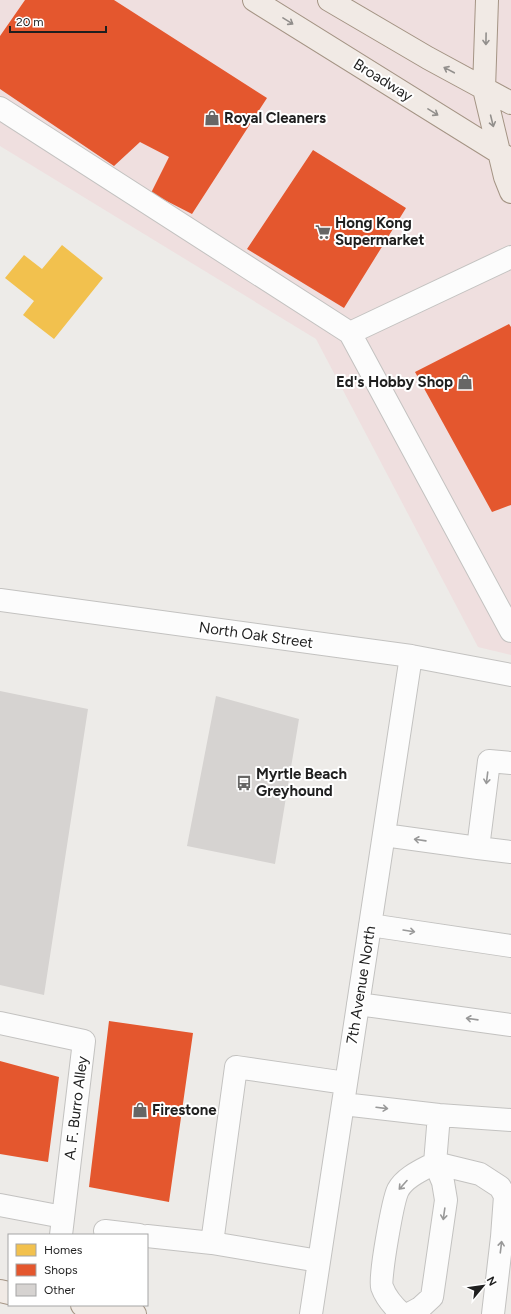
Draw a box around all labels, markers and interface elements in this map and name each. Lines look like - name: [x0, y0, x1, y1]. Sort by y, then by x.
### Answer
- scale bar: [10, 8, 106, 34]
- text: 20 m: [16, 15, 44, 29]
- one-way arrow: [282, 16, 293, 25]
- one-way arrow: [482, 32, 490, 45]
- street label: Broadway: [350, 55, 416, 105]
- one-way arrow: [443, 66, 455, 73]
- one-way arrow: [427, 108, 438, 116]
- shop icon: Royal Cleaners: [203, 109, 221, 127]
- place label: Royal Cleaners: [224, 109, 326, 127]
- one-way arrow: [488, 114, 496, 127]
- place label: Hong Kong Supermarket: [335, 214, 424, 249]
- supermarket icon: Hong Kong Supermarket: [314, 223, 332, 241]
- place label: Ed's Hobby Shop: [336, 373, 453, 391]
- shop icon: Ed's Hobby Shop: [456, 373, 474, 391]
- street label: North Oak Street: [198, 618, 315, 652]
- place label: Myrtle Beach Greyhound: [256, 765, 347, 800]
- one-way arrow: [483, 771, 491, 784]
- bus stop icon: Myrtle Beach Greyhound: [235, 774, 253, 792]
- one-way arrow: [414, 836, 427, 844]
- street label: 7th Avenue North: [343, 925, 379, 1045]
- one-way arrow: [402, 927, 415, 935]
- one-way arrow: [466, 1015, 479, 1023]
- street label: A. F. Burro Alley: [61, 1055, 91, 1161]
- shop icon: Firestone: [131, 1101, 149, 1119]
- place label: Firestone: [152, 1101, 217, 1119]
- one-way arrow: [375, 1104, 388, 1112]
- one-way arrow: [398, 1180, 407, 1190]
- one-way arrow: [440, 1207, 448, 1220]
- legend: [8, 1234, 148, 1306]
- one-way arrow: [497, 1241, 504, 1254]
- text: Homes: [44, 1243, 83, 1257]
- text: Shops: [44, 1263, 78, 1277]
- north arrow: [463, 1266, 503, 1306]
- text: N: [484, 1275, 499, 1288]
- text: Other: [44, 1283, 75, 1297]

